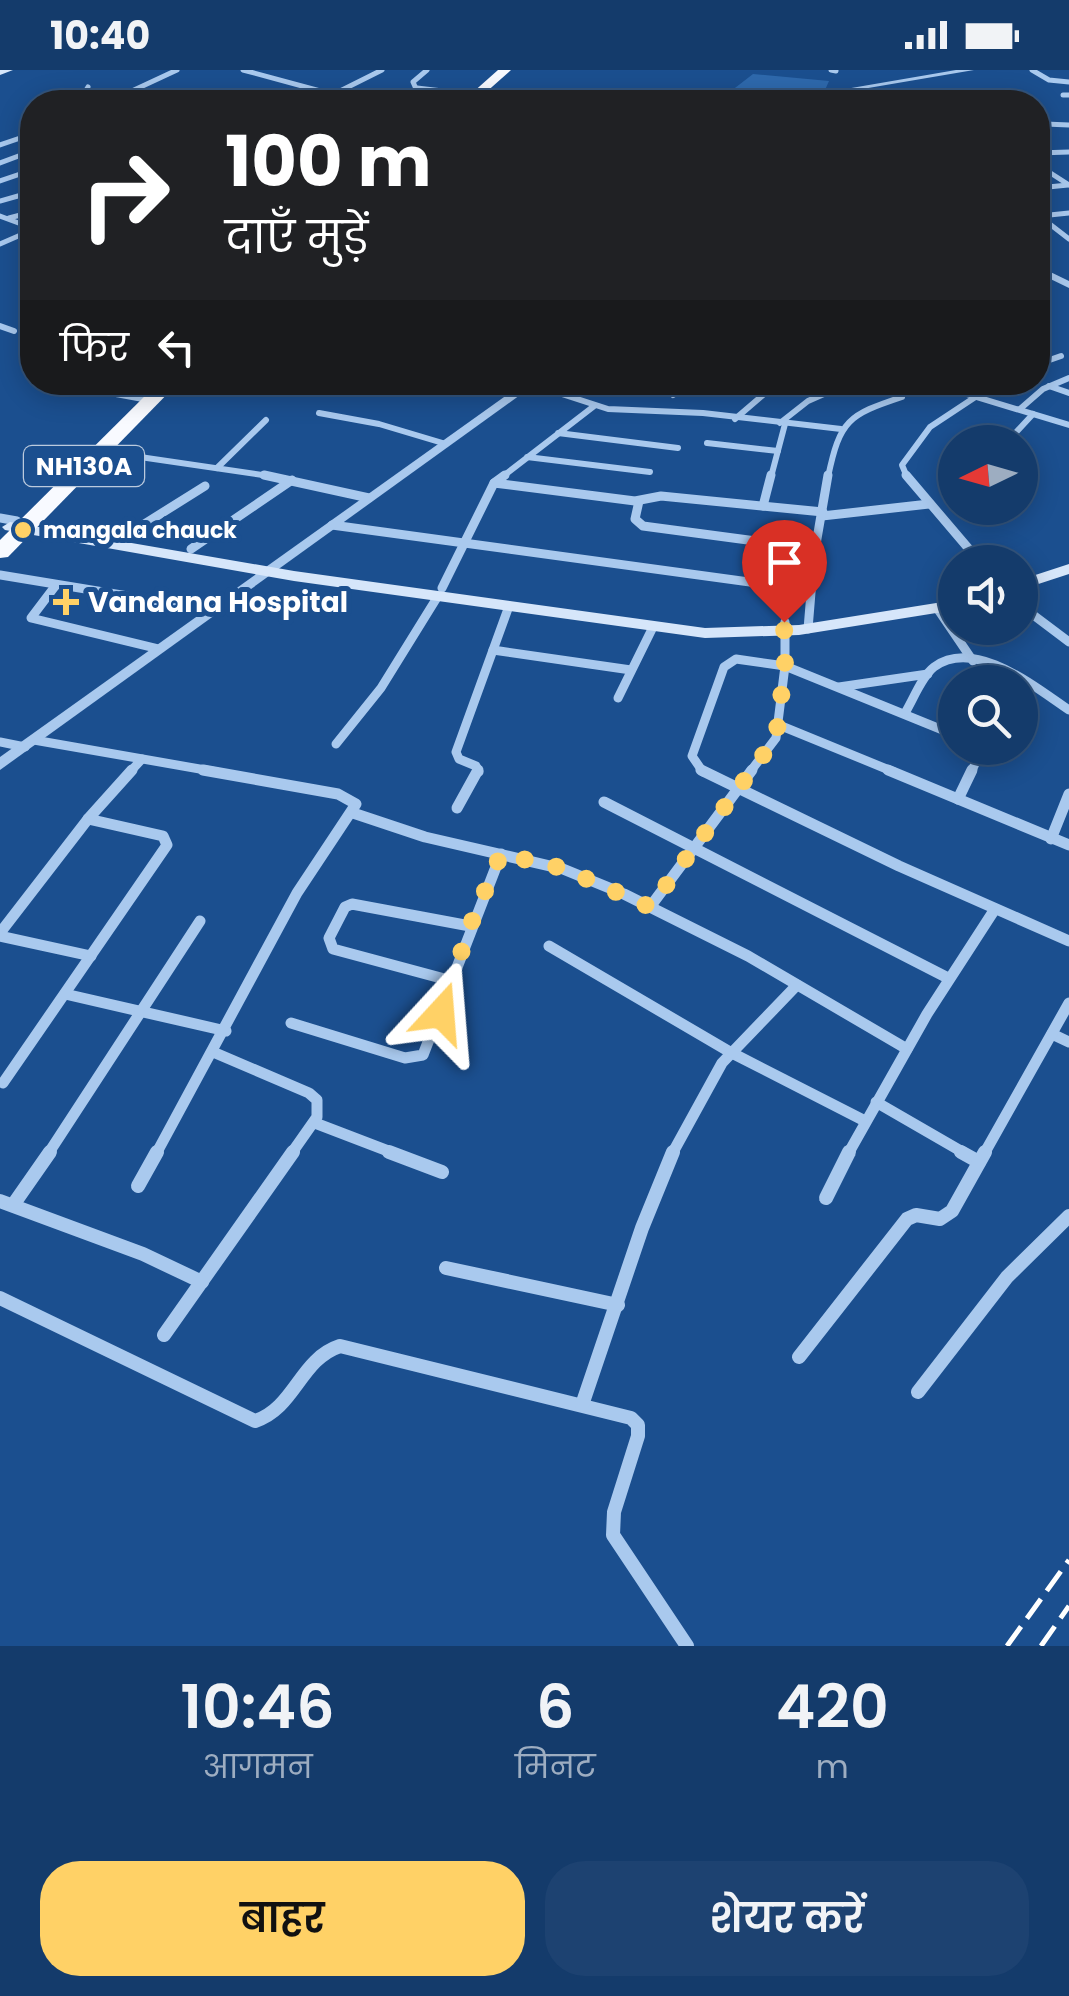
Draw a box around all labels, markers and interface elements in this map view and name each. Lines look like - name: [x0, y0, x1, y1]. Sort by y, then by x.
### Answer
- text: 10:40: [50, 9, 150, 62]
- text: 100 m: [225, 112, 432, 211]
- icon: right: [60, 130, 190, 260]
- text: दाएँ मुड़ें: [225, 206, 368, 269]
- icon: left: [149, 320, 204, 375]
- text: फिर: [60, 321, 129, 374]
- north arrow: [938, 425, 1038, 525]
- map controls: [938, 425, 1038, 765]
- road number: NH130A: [24, 446, 144, 486]
- place label: mangala chauck: [43, 515, 237, 546]
- marker: mangala chauck: [12, 519, 34, 541]
- pin: [742, 520, 827, 623]
- icon: arrive: [757, 535, 812, 590]
- button: sound: [938, 545, 1038, 645]
- place label: Vandana Hospital: [88, 583, 348, 622]
- marker: Vandana Hospital: [53, 589, 79, 615]
- button: search: [938, 665, 1038, 765]
- position arrow: [389, 961, 493, 1065]
- text: 10:46: [180, 1665, 335, 1749]
- text: 6: [536, 1665, 574, 1749]
- text: 420: [776, 1665, 889, 1749]
- text: आगमन: [203, 1744, 312, 1789]
- text: मिनट: [515, 1744, 596, 1789]
- text: m: [816, 1744, 849, 1789]
- button: बाहर: [40, 1861, 525, 1976]
- button: शेयर करें: [545, 1861, 1029, 1976]

